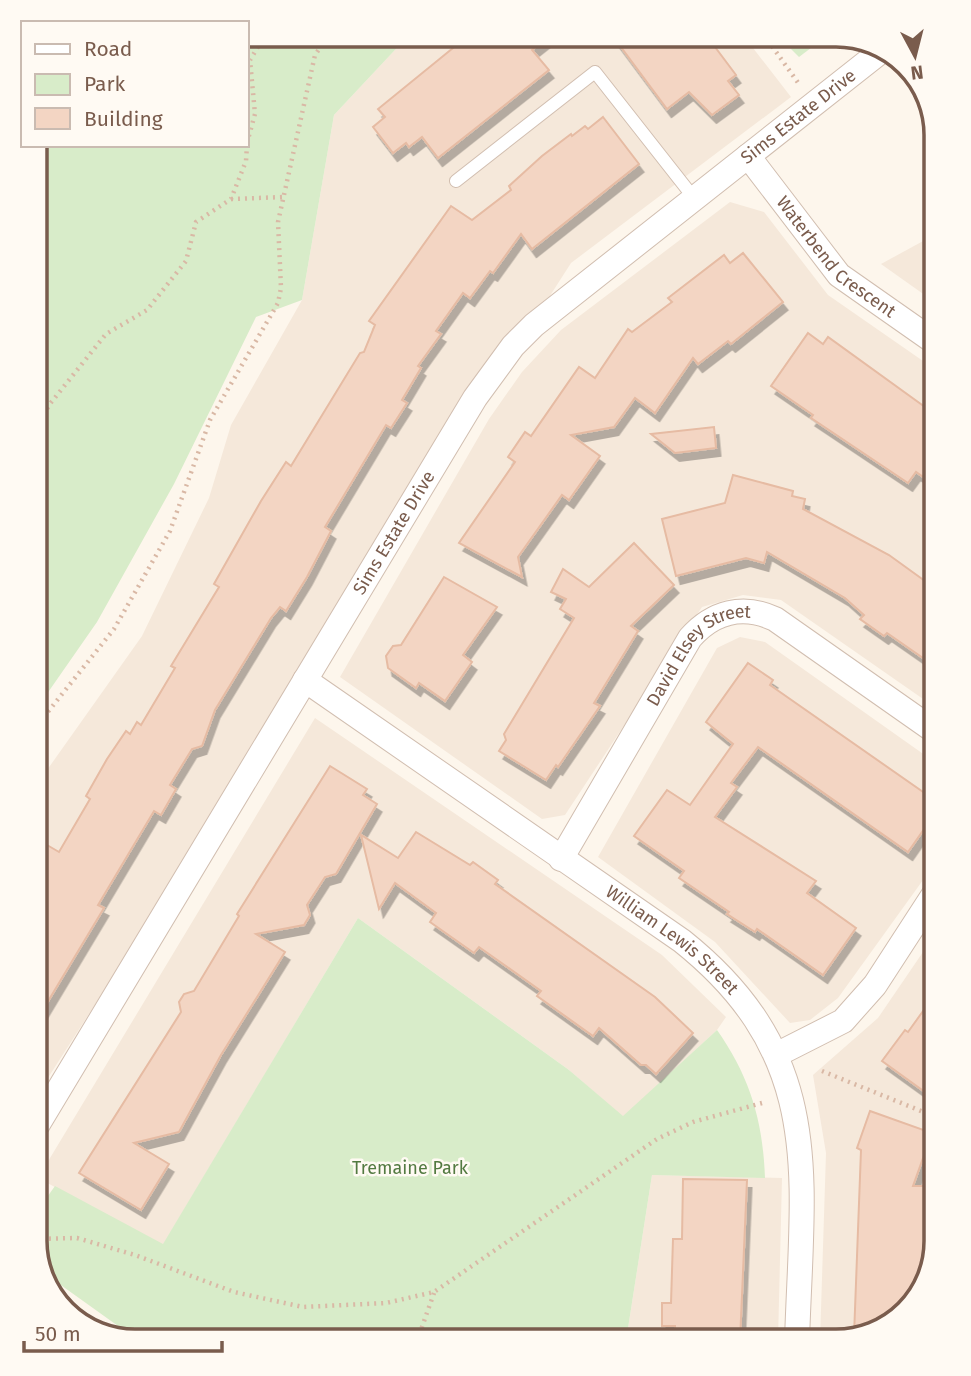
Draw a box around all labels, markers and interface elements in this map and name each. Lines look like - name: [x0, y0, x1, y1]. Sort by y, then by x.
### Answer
- legend: [21, 21, 248, 147]
- north arrow: [880, 21, 950, 91]
- text: Road: [84, 36, 132, 62]
- text: N: [909, 60, 925, 85]
- street label: Sims Estate Drive: [736, 64, 860, 169]
- text: Park: [84, 71, 126, 97]
- text: Building: [84, 106, 163, 132]
- street label: Waterbend Crescent: [772, 192, 900, 323]
- street label: Sims Estate Drive: [348, 467, 440, 599]
- street label: David Elsey Street: [642, 600, 752, 710]
- street label: William Lewis Street: [601, 880, 744, 999]
- park label: Tremaine Park: [352, 1157, 469, 1179]
- scale bar: [24, 1310, 222, 1354]
- text: 50 m: [35, 1321, 81, 1347]

